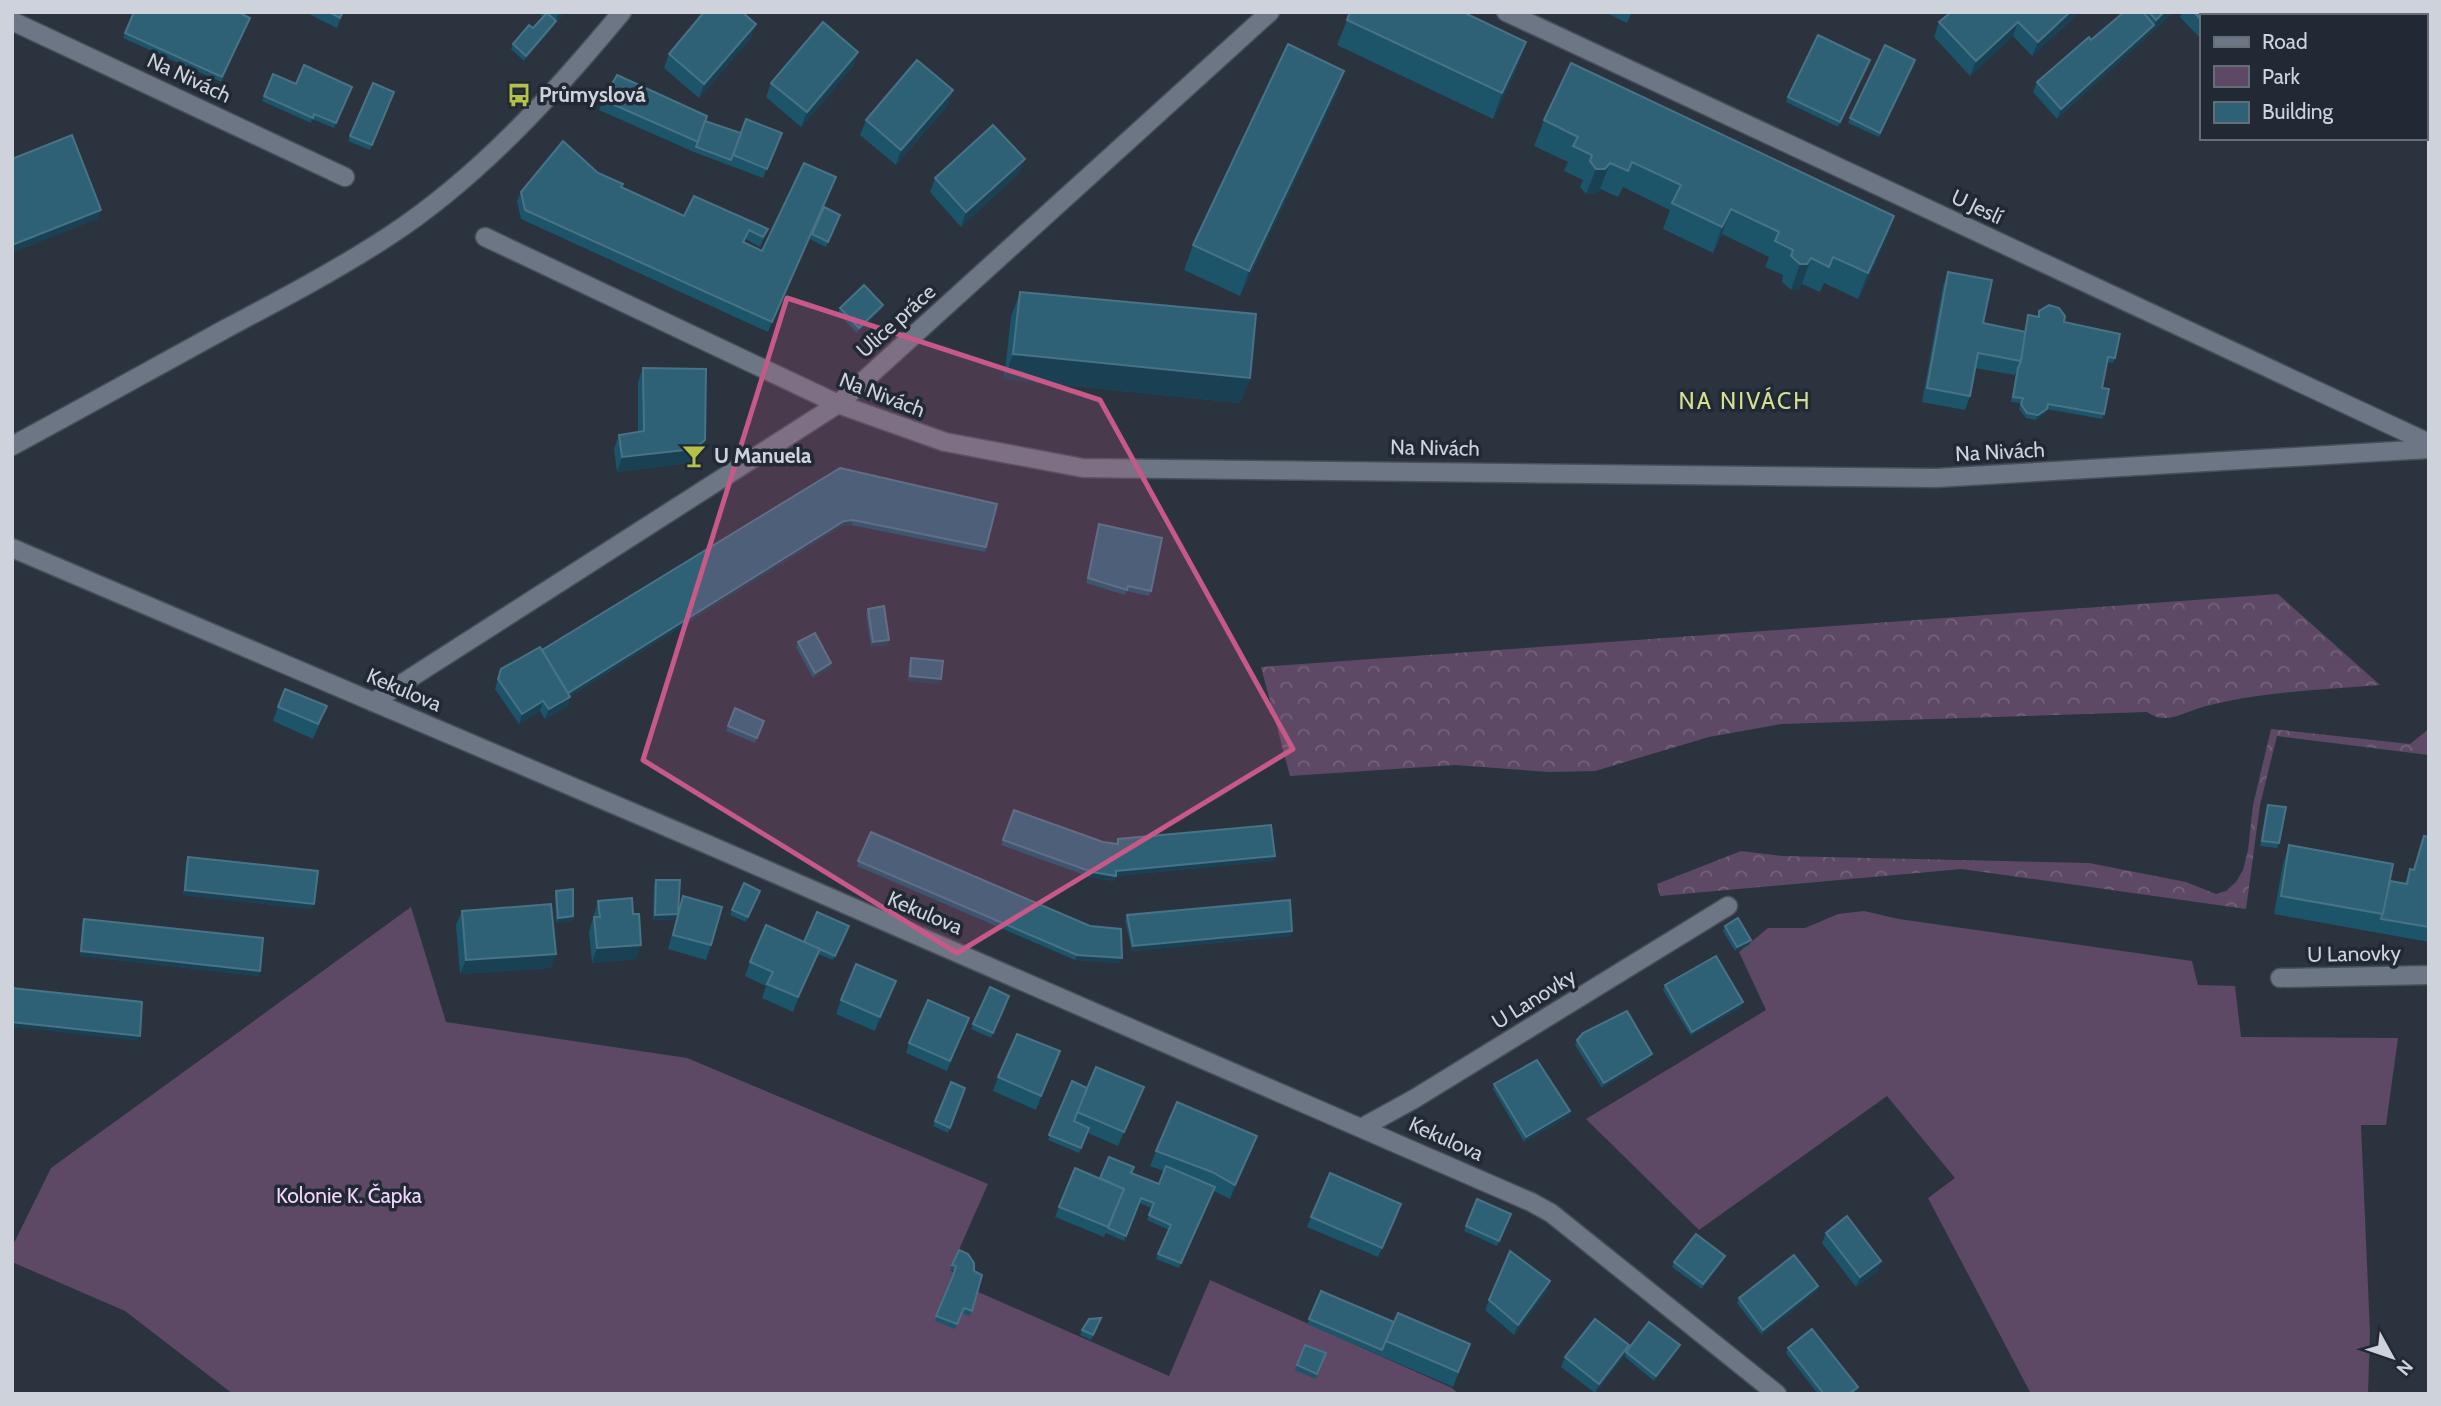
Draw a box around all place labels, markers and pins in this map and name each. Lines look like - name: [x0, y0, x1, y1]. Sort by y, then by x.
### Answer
- bus stop icon: Průmyslová: [505, 81, 533, 109]
- place label: Průmyslová: [539, 82, 646, 107]
- bar icon: U Manuela: [680, 442, 708, 470]
- place label: U Manuela: [714, 443, 812, 468]

